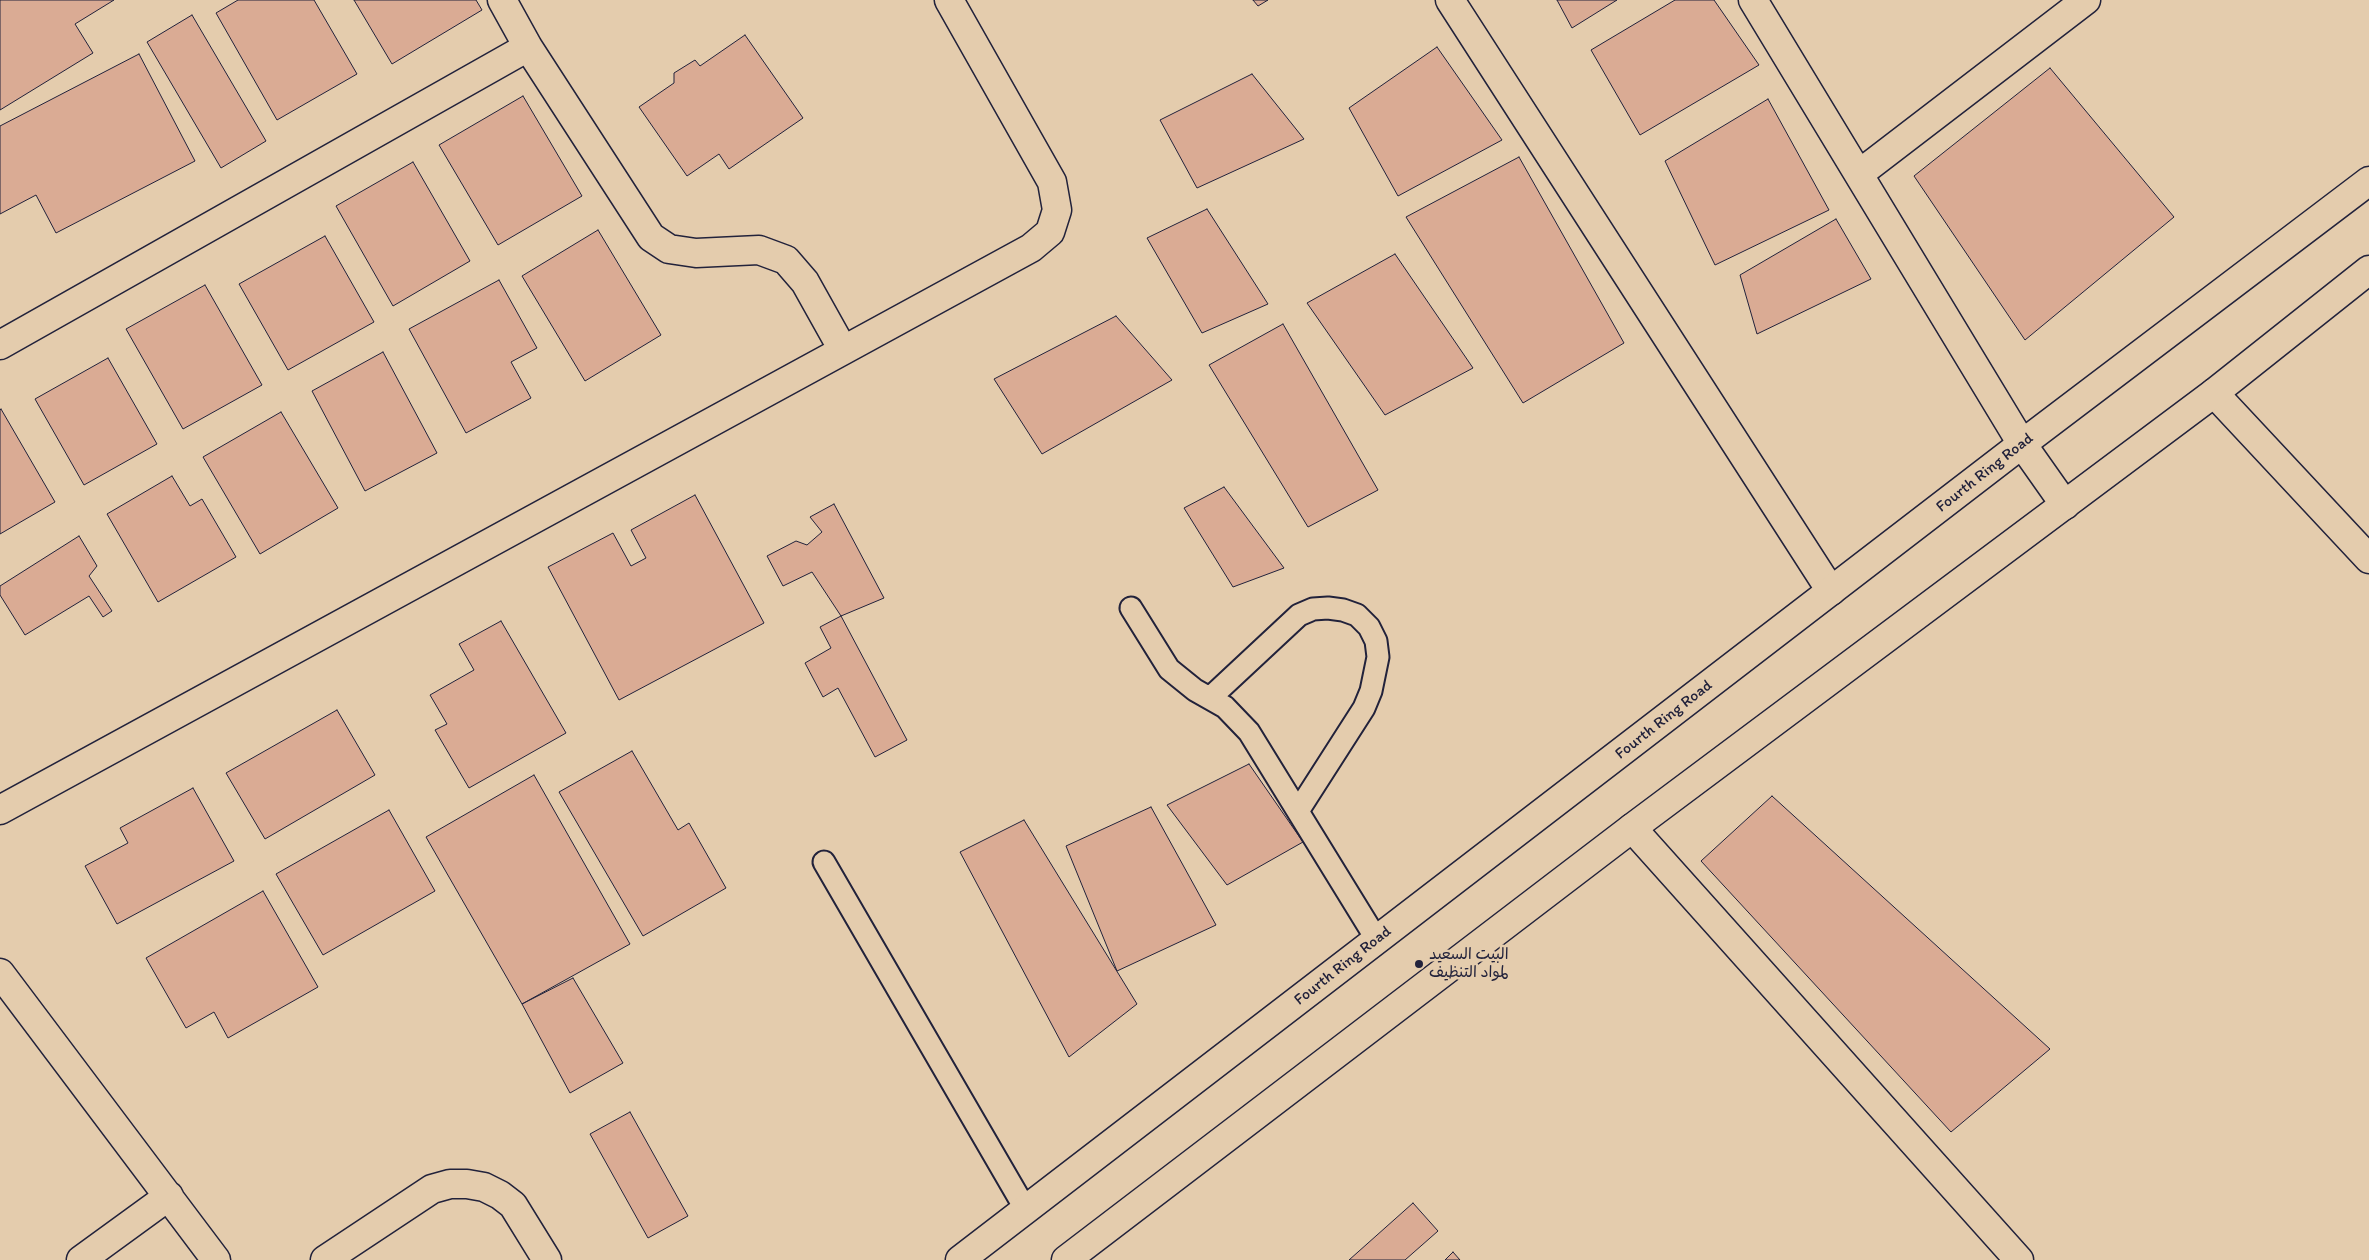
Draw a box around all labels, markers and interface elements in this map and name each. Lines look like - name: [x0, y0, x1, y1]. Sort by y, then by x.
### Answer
- street label: Fourth Ring Road: [1933, 429, 2037, 517]
- street label: Fourth Ring Road: [1612, 676, 1716, 764]
- street label: Fourth Ring Road: [1291, 922, 1395, 1010]
- place label: البيت السعيد لمواد التنظيف: [1429, 945, 1509, 983]
- marker: البيت السعيد لمواد التنظيف: [1413, 958, 1425, 970]

